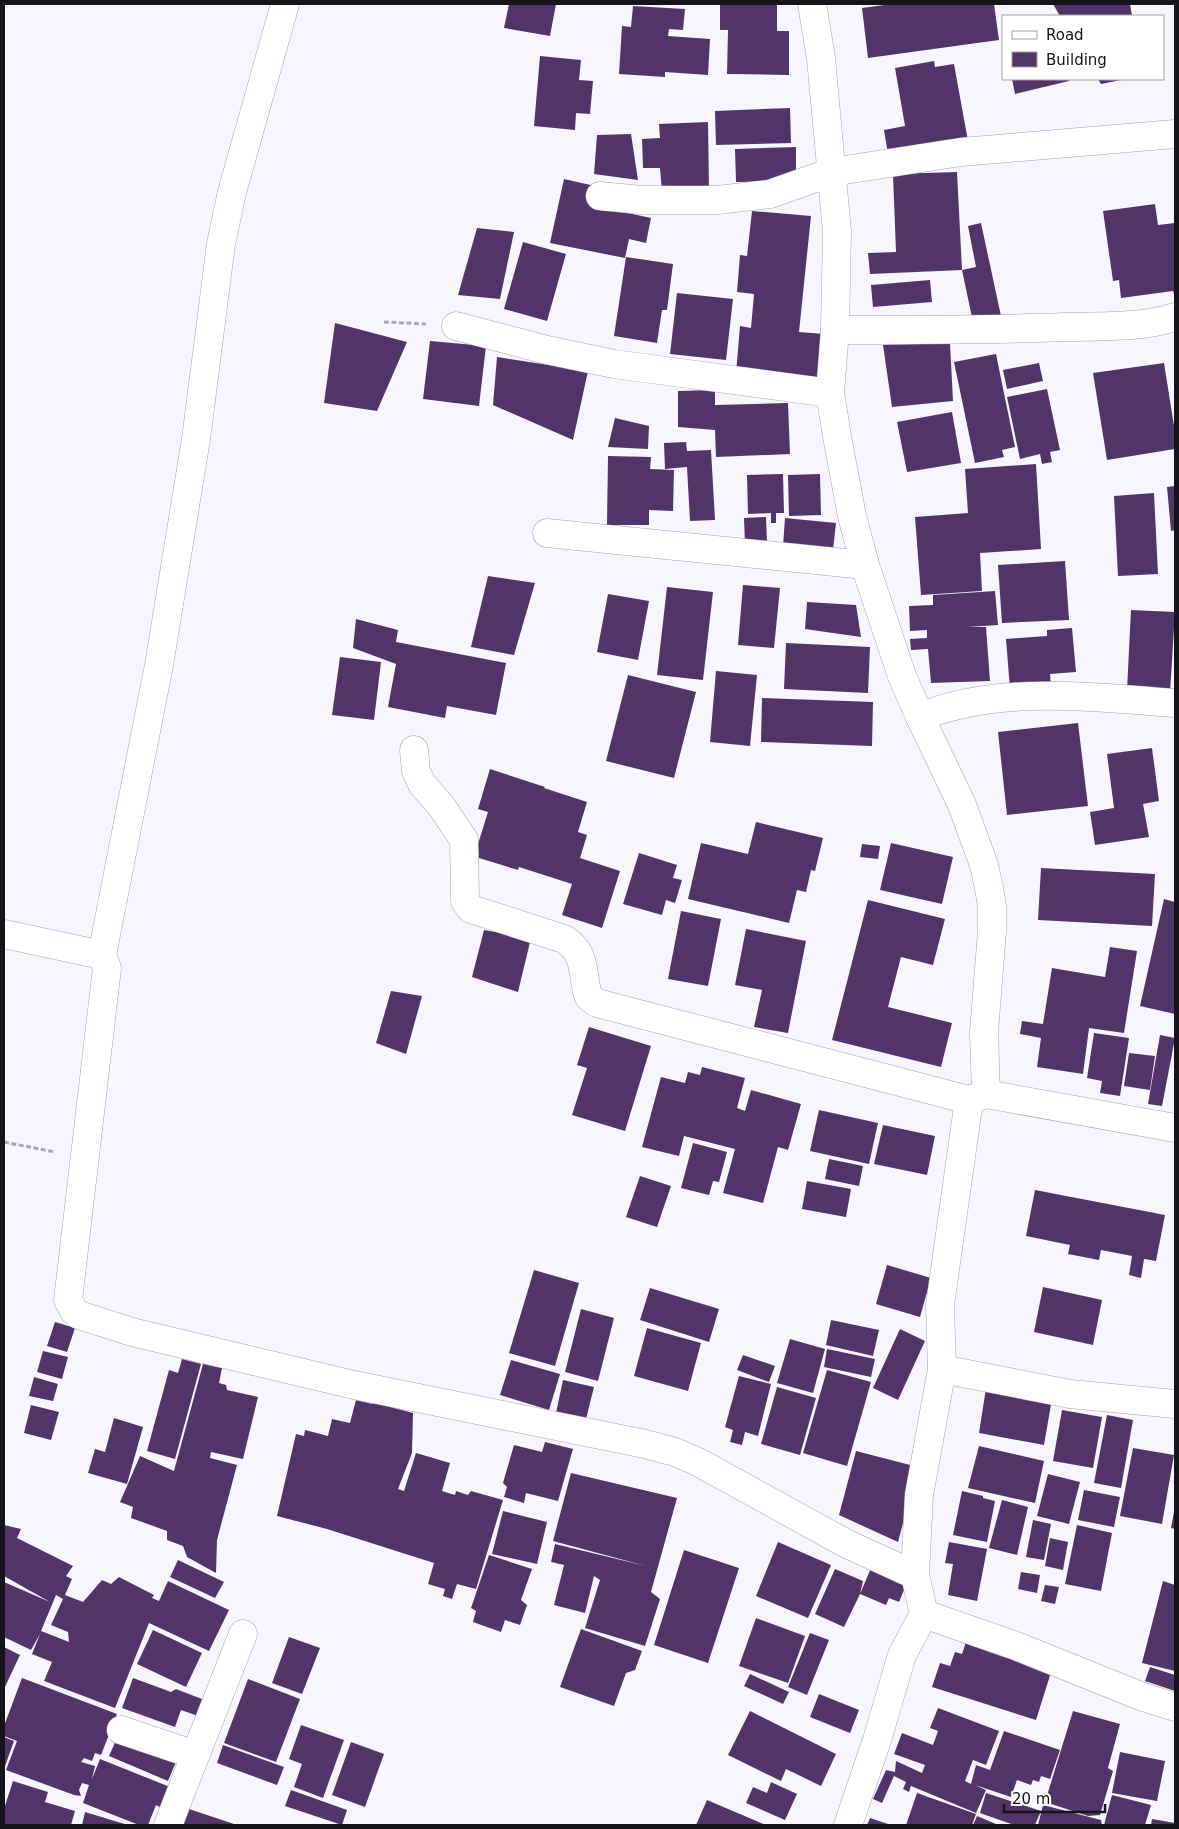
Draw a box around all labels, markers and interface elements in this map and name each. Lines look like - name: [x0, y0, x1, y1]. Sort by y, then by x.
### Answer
- legend: [1002, 15, 1164, 80]
- text: Road: [1046, 26, 1084, 44]
- text: Building: [1046, 51, 1107, 69]
- scale bar: [1004, 1782, 1105, 1814]
- text: 20 m: [1012, 1790, 1050, 1808]

